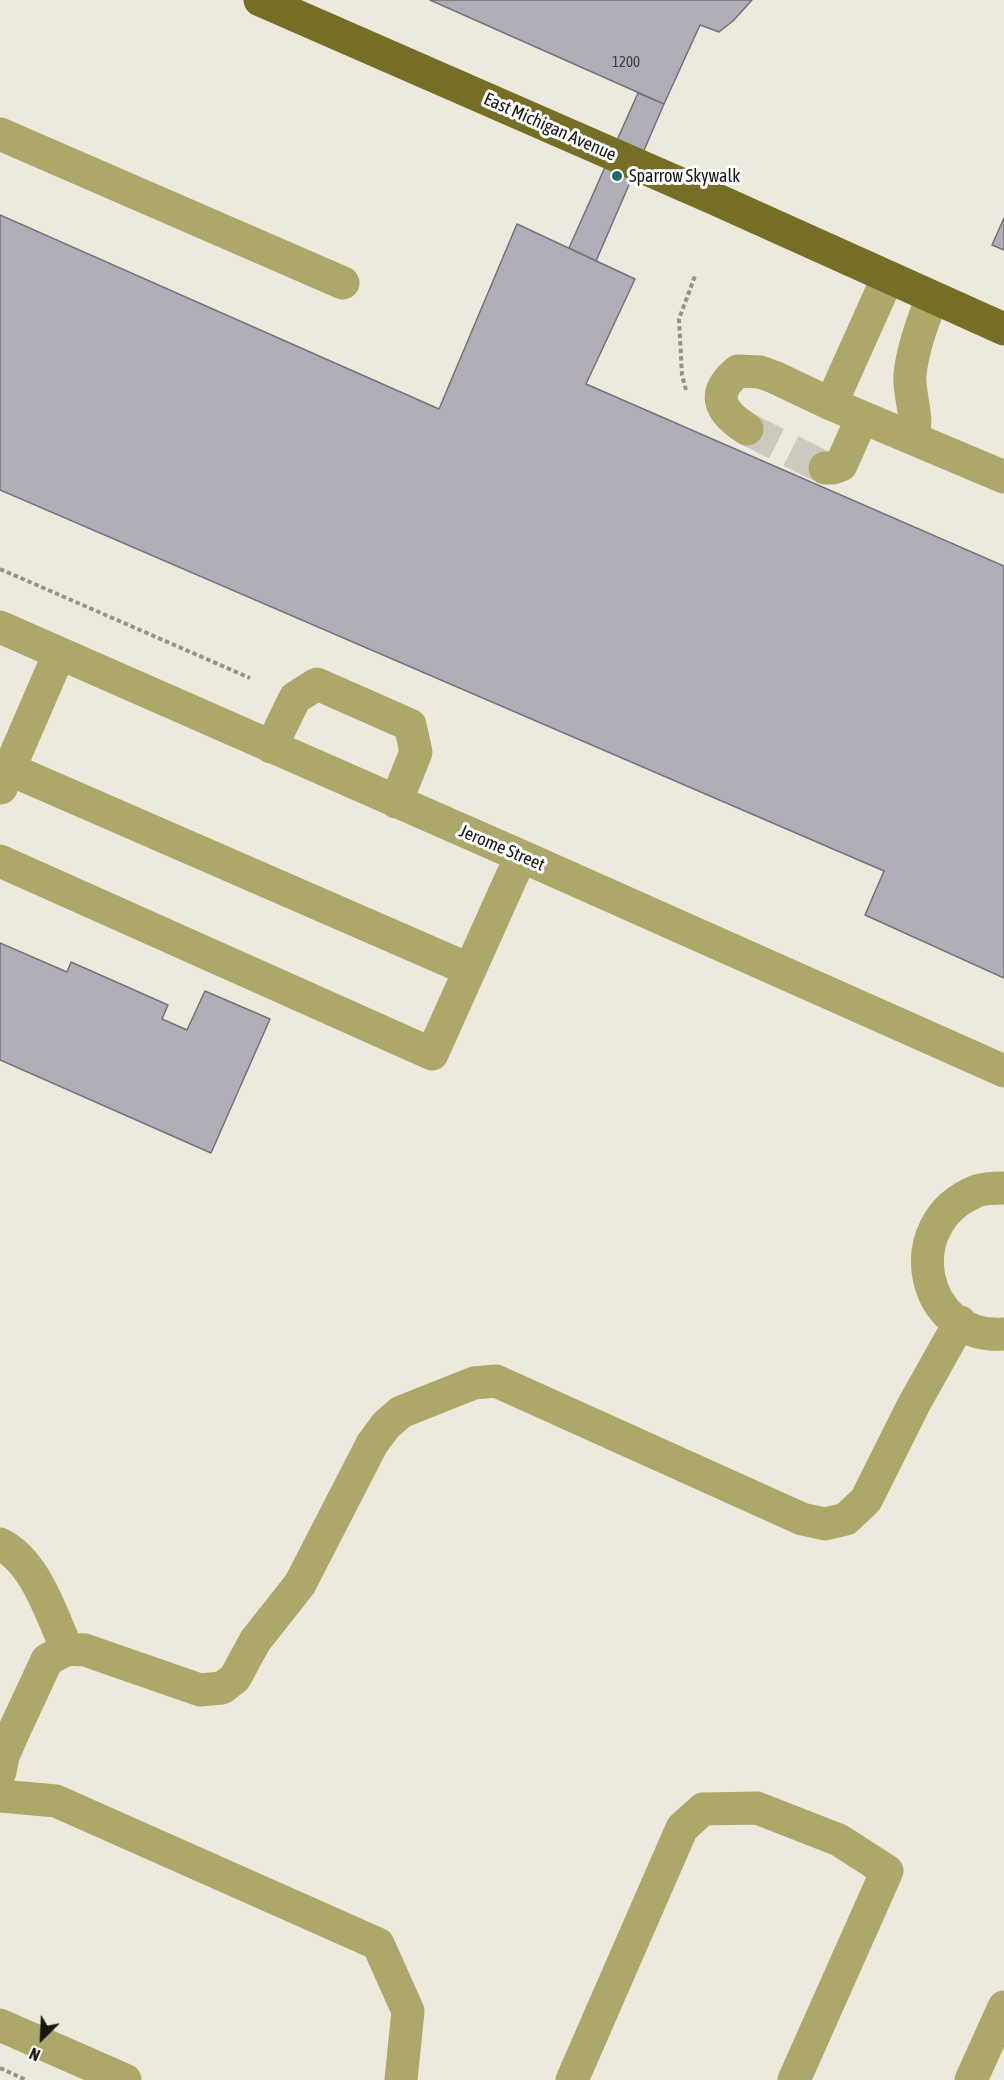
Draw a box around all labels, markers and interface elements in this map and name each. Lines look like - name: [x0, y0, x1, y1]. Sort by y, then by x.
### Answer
- house number: 1200: [612, 53, 640, 71]
- street label: East Michigan Avenue: [480, 88, 620, 166]
- place label: Sparrow Skywalk: [629, 165, 740, 187]
- marker: Sparrow Skywalk: [610, 169, 624, 183]
- street label: Jerome Street: [456, 820, 548, 876]
- north arrow: [12, 2008, 72, 2068]
- text: N: [27, 2044, 43, 2065]

